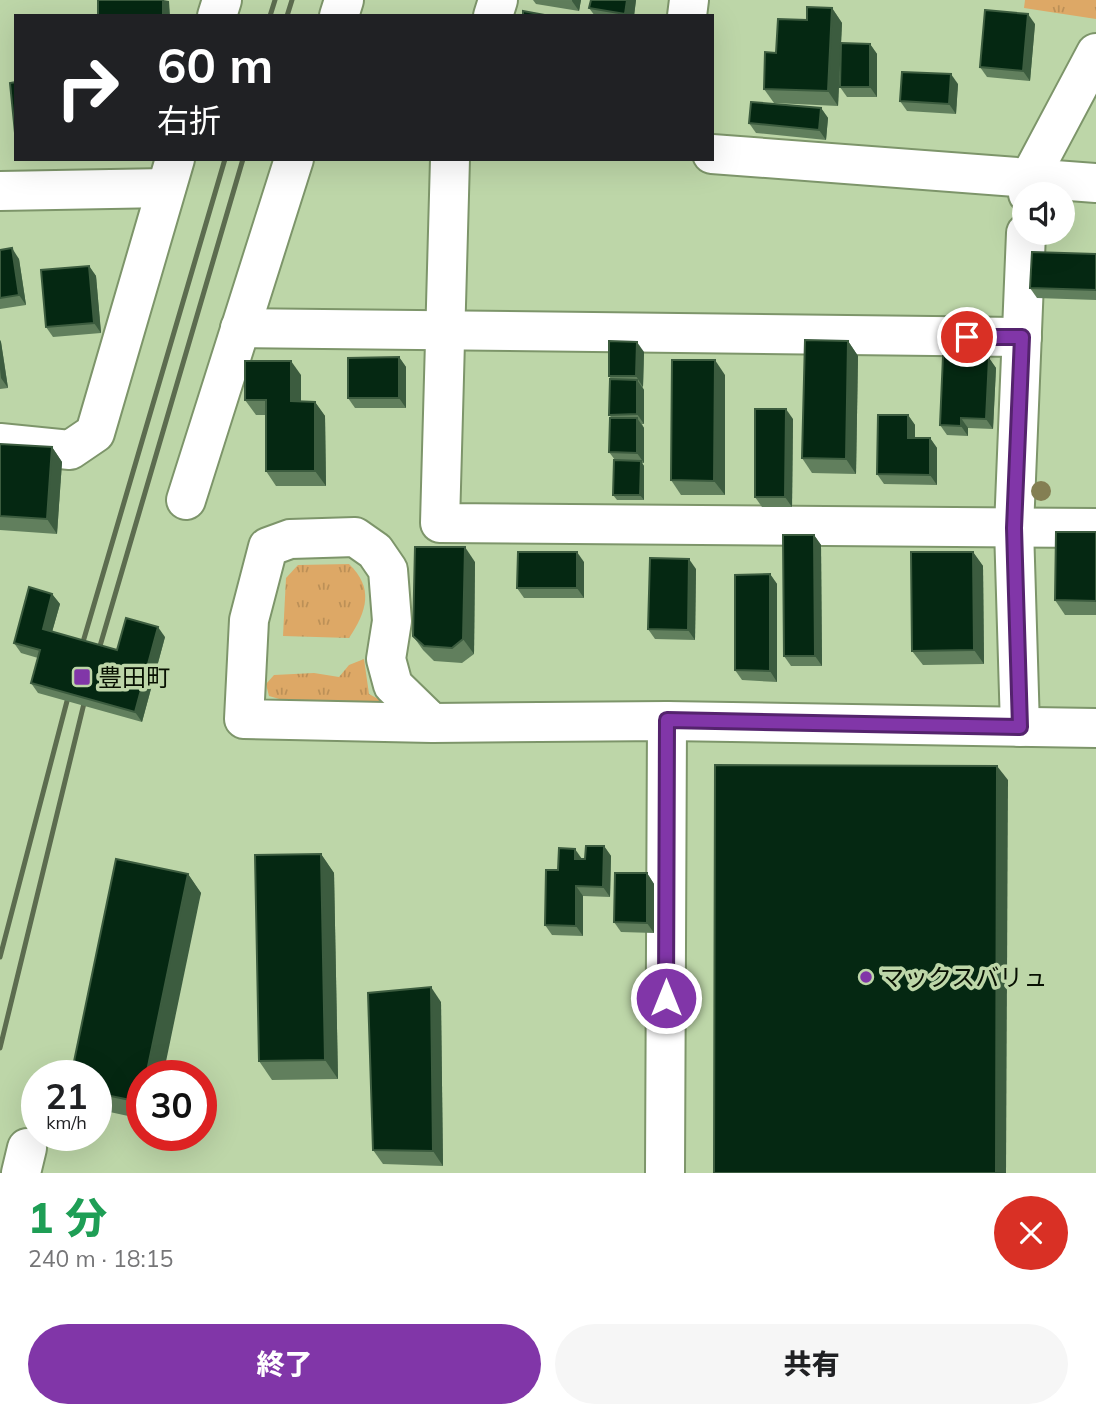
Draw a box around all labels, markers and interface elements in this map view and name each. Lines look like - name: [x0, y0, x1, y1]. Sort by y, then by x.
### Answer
- text: 60 m: [157, 34, 273, 95]
- icon: right: [42, 42, 133, 133]
- text: 右折: [157, 100, 221, 140]
- map controls: [1012, 182, 1075, 245]
- button: sound: [1012, 182, 1075, 245]
- pin: [937, 307, 997, 367]
- icon: arrive: [948, 318, 986, 356]
- place label: 豊田町: [98, 662, 170, 692]
- marker: 豊田町: [72, 667, 92, 687]
- position arrow: [629, 961, 703, 1035]
- place label: マックスバリュ: [880, 962, 1047, 992]
- marker: マックスバリュ: [858, 969, 874, 985]
- speed limit sign: 30: [126, 1060, 217, 1151]
- text: 21: [45, 1074, 88, 1118]
- text: km/h: [46, 1111, 87, 1134]
- text: 1 分: [28, 1191, 107, 1244]
- button: close: [994, 1196, 1068, 1270]
- text: 240 m · 18:15: [28, 1244, 173, 1273]
- button: 終了: [28, 1324, 541, 1404]
- button: 共有: [555, 1324, 1068, 1404]

